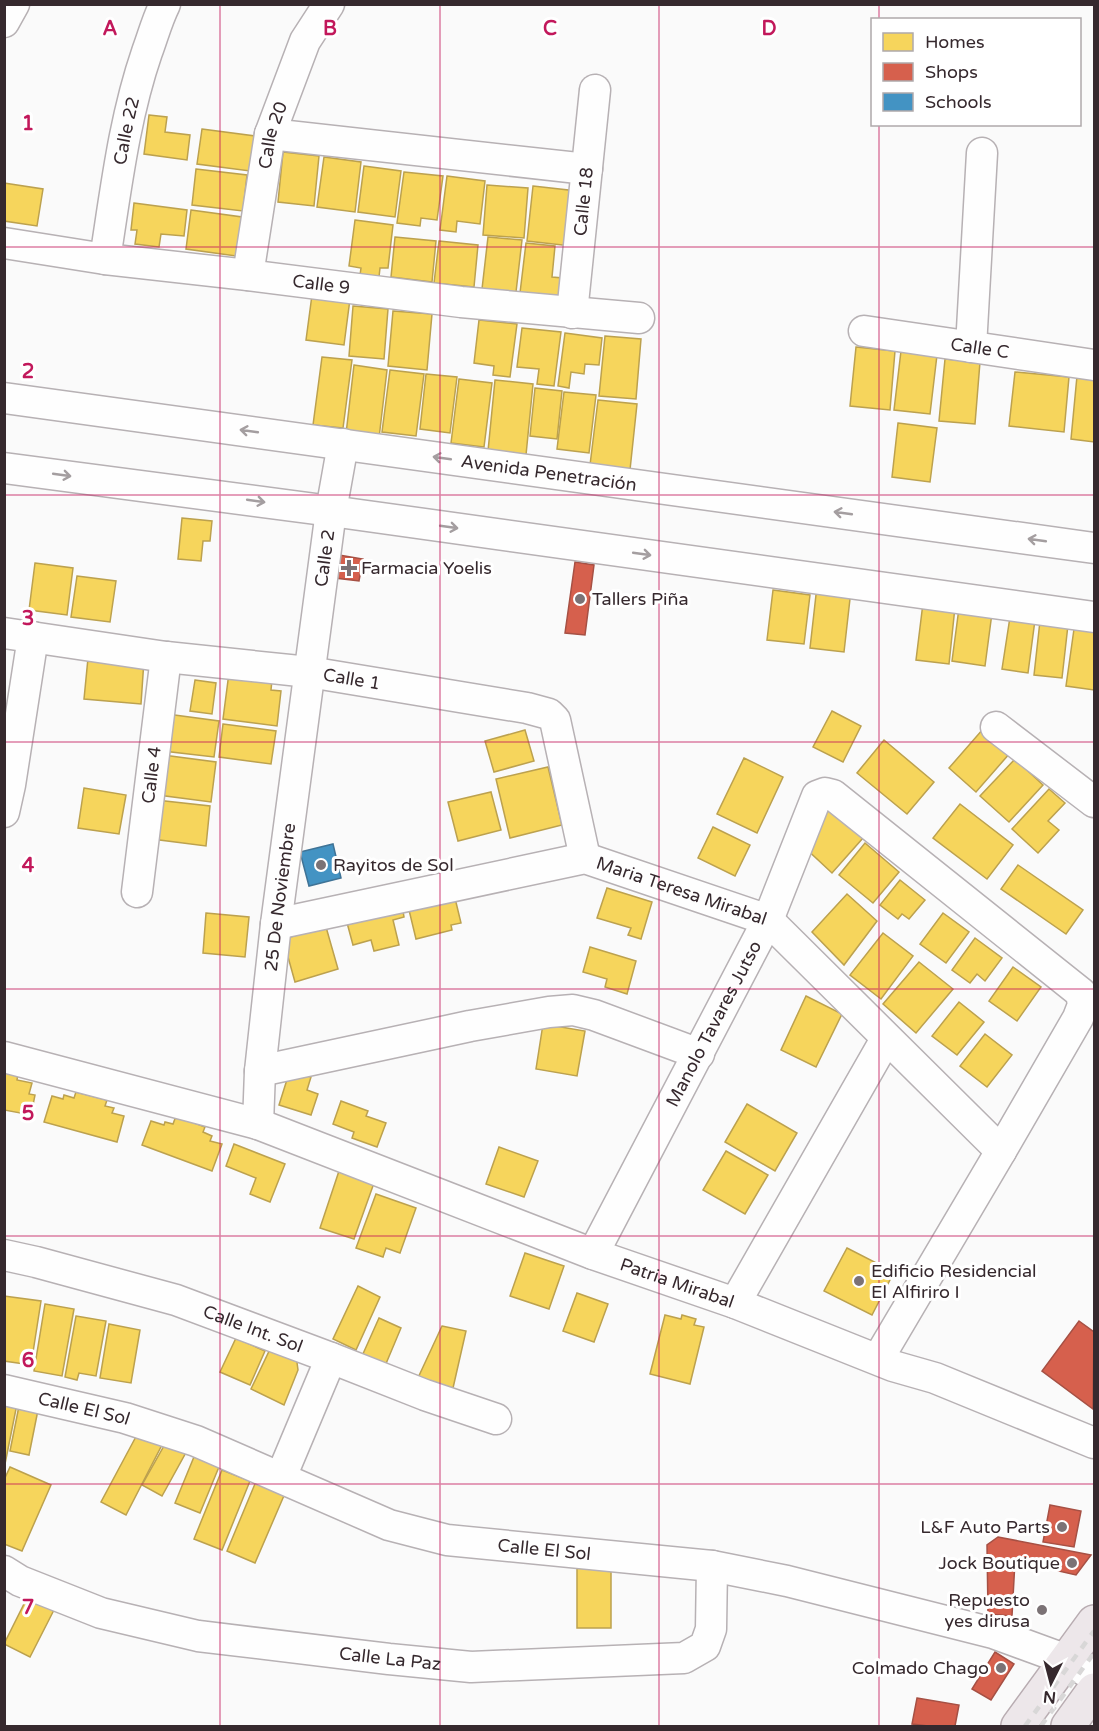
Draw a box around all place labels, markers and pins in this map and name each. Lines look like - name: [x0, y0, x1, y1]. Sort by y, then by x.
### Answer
- place label: Farmacia Yoelis: [361, 557, 492, 579]
- marker: Farmacia Yoelis: [342, 561, 356, 575]
- place label: Tallers Piña: [592, 588, 689, 610]
- marker: Tallers Piña: [573, 592, 587, 606]
- place label: Rayitos de Sol: [333, 854, 454, 876]
- marker: Rayitos de Sol: [314, 858, 328, 872]
- place label: Edificio Residencial El Alfiriro I: [871, 1260, 1037, 1303]
- marker: Edificio Residencial El Alfiriro I: [852, 1274, 866, 1288]
- place label: L&F Auto Parts: [920, 1516, 1050, 1538]
- marker: L&F Auto Parts: [1055, 1520, 1069, 1534]
- place label: Jock Boutique: [938, 1552, 1060, 1574]
- marker: Jock Boutique: [1065, 1556, 1079, 1570]
- place label: Repuesto yes dirusa: [945, 1589, 1030, 1632]
- marker: Repuesto yes dirusa: [1035, 1603, 1049, 1617]
- place label: Colmado Chago: [852, 1657, 989, 1679]
- marker: Colmado Chago: [994, 1661, 1008, 1675]

